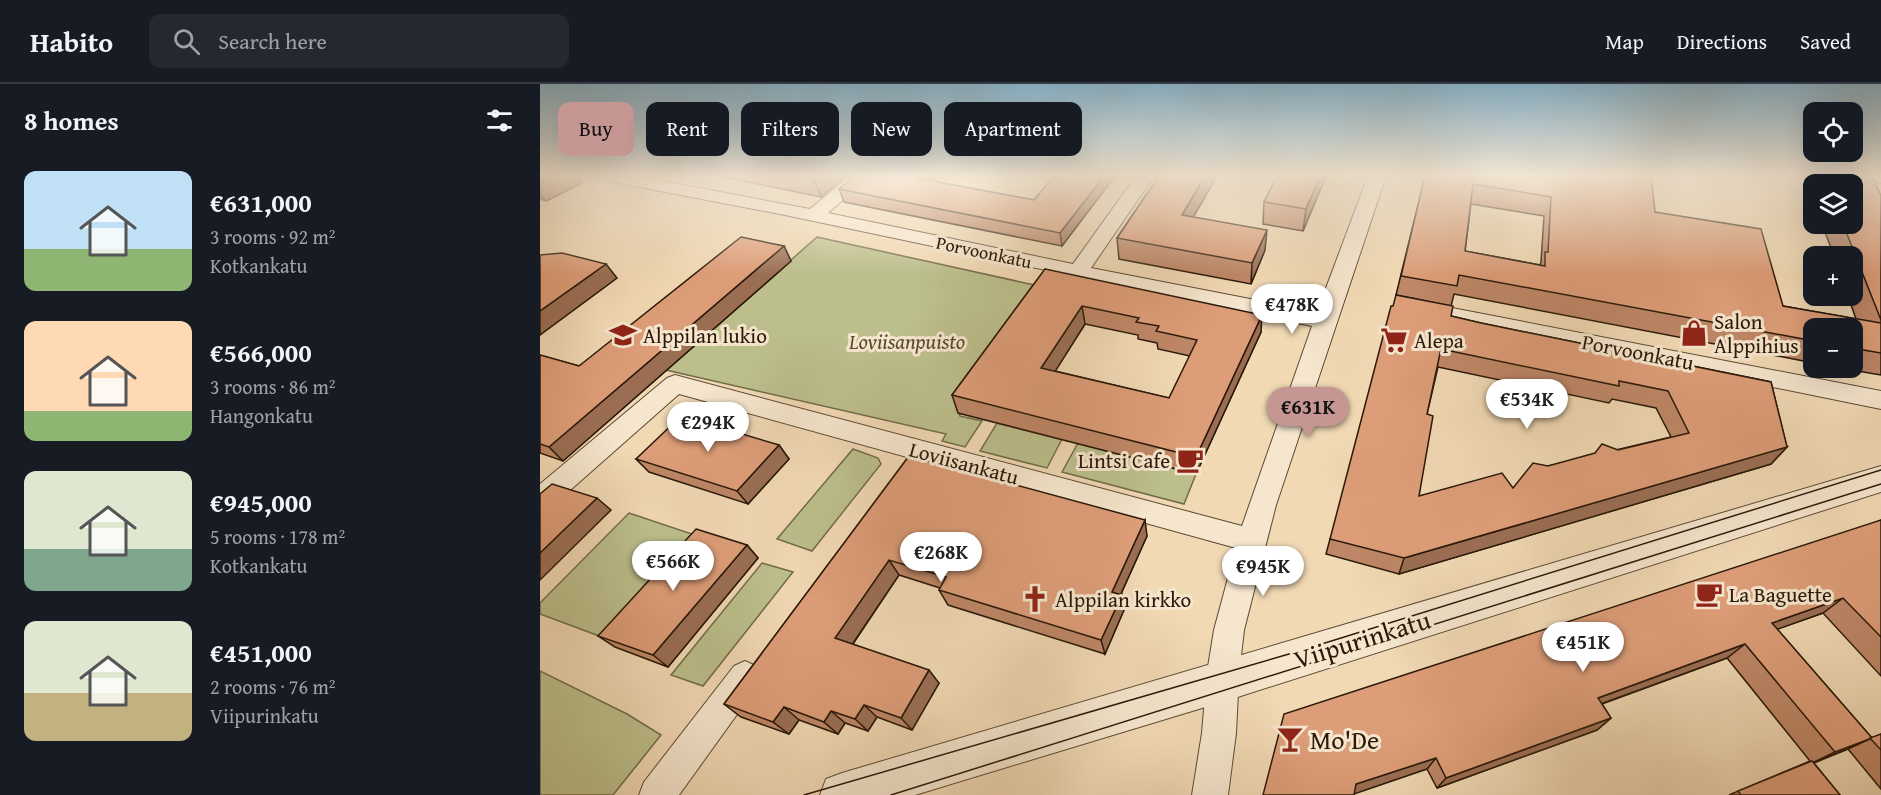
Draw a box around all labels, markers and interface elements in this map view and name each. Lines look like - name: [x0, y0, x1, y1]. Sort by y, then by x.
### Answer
- search box: [149, 14, 569, 68]
- text: Habito: [30, 21, 113, 62]
- icon: search: [170, 25, 203, 58]
- text: Search here: [218, 25, 327, 57]
- text: Map: [1605, 26, 1644, 57]
- text: Directions: [1677, 26, 1767, 57]
- text: Saved: [1800, 26, 1851, 57]
- text: 8 homes: [24, 101, 119, 140]
- chip: Buy: [558, 102, 634, 156]
- chip: Rent: [646, 102, 729, 156]
- chip: Filters: [741, 102, 839, 156]
- chip: New: [851, 102, 932, 156]
- chip: Apartment: [944, 102, 1082, 156]
- map controls: [1803, 102, 1863, 378]
- button: locate: [1803, 102, 1863, 162]
- icon: filters: [483, 104, 516, 137]
- button: layers: [1803, 174, 1863, 234]
- text: €631,000: [210, 183, 312, 222]
- icon: home: [72, 195, 144, 267]
- text: 3 rooms · 92 m²: [210, 222, 336, 251]
- street label: Porvoonkatu: [934, 229, 1035, 275]
- button: +: [1803, 246, 1863, 306]
- text: Kotkankatu: [210, 251, 307, 280]
- pin: €478K: [1250, 284, 1334, 335]
- text: €478K: [1265, 289, 1319, 318]
- place label: Salon Alppihius: [1714, 306, 1799, 361]
- shop icon: Salon Alppihius: [1679, 318, 1709, 348]
- button: −: [1803, 318, 1863, 378]
- school or university icon: Alppilan lukio: [608, 320, 638, 350]
- place label: Alppilan lukio: [643, 320, 767, 351]
- supermarket icon: Alepa: [1379, 325, 1409, 355]
- place label: Alepa: [1414, 325, 1464, 356]
- park label: Loviisanpuisto: [848, 326, 965, 357]
- street label: Porvoonkatu: [1579, 326, 1697, 378]
- text: €566,000: [210, 333, 312, 372]
- icon: home: [72, 345, 144, 417]
- text: 3 rooms · 86 m²: [210, 372, 336, 401]
- pin: €534K: [1485, 379, 1569, 430]
- text: €534K: [1500, 384, 1554, 413]
- pin: €631K: [1266, 387, 1350, 438]
- text: €631K: [1281, 392, 1335, 421]
- text: Hangonkatu: [210, 401, 313, 430]
- pin: €294K: [666, 402, 750, 453]
- text: €294K: [681, 407, 735, 436]
- street label: Loviisankatu: [906, 434, 1023, 493]
- place label: Lintsi Cafe: [1078, 445, 1170, 476]
- cafe icon: Lintsi Cafe: [1175, 445, 1205, 475]
- text: €945,000: [210, 483, 312, 522]
- icon: home: [72, 495, 144, 567]
- text: 5 rooms · 178 m²: [210, 522, 345, 551]
- pin: €268K: [899, 532, 983, 583]
- text: €268K: [914, 537, 968, 566]
- pin: €566K: [631, 541, 715, 592]
- text: €566K: [646, 546, 700, 575]
- pin: €945K: [1221, 546, 1305, 597]
- text: Kotkankatu: [210, 551, 307, 580]
- text: €945K: [1236, 551, 1290, 580]
- cafe icon: La Baguette: [1694, 579, 1724, 609]
- place label: La Baguette: [1729, 579, 1832, 610]
- church icon: Alppilan kirkko: [1020, 584, 1050, 614]
- place label: Alppilan kirkko: [1055, 584, 1191, 615]
- street label: Viipurinkatu: [1289, 600, 1435, 678]
- pin: €451K: [1541, 622, 1625, 673]
- text: €451K: [1556, 627, 1610, 656]
- text: €451,000: [210, 633, 312, 672]
- icon: home: [72, 645, 144, 717]
- text: 2 rooms · 76 m²: [210, 672, 336, 701]
- text: Viipurinkatu: [210, 701, 319, 730]
- place label: Mo'De: [1310, 720, 1379, 759]
- bar icon: Mo'De: [1275, 724, 1305, 754]

